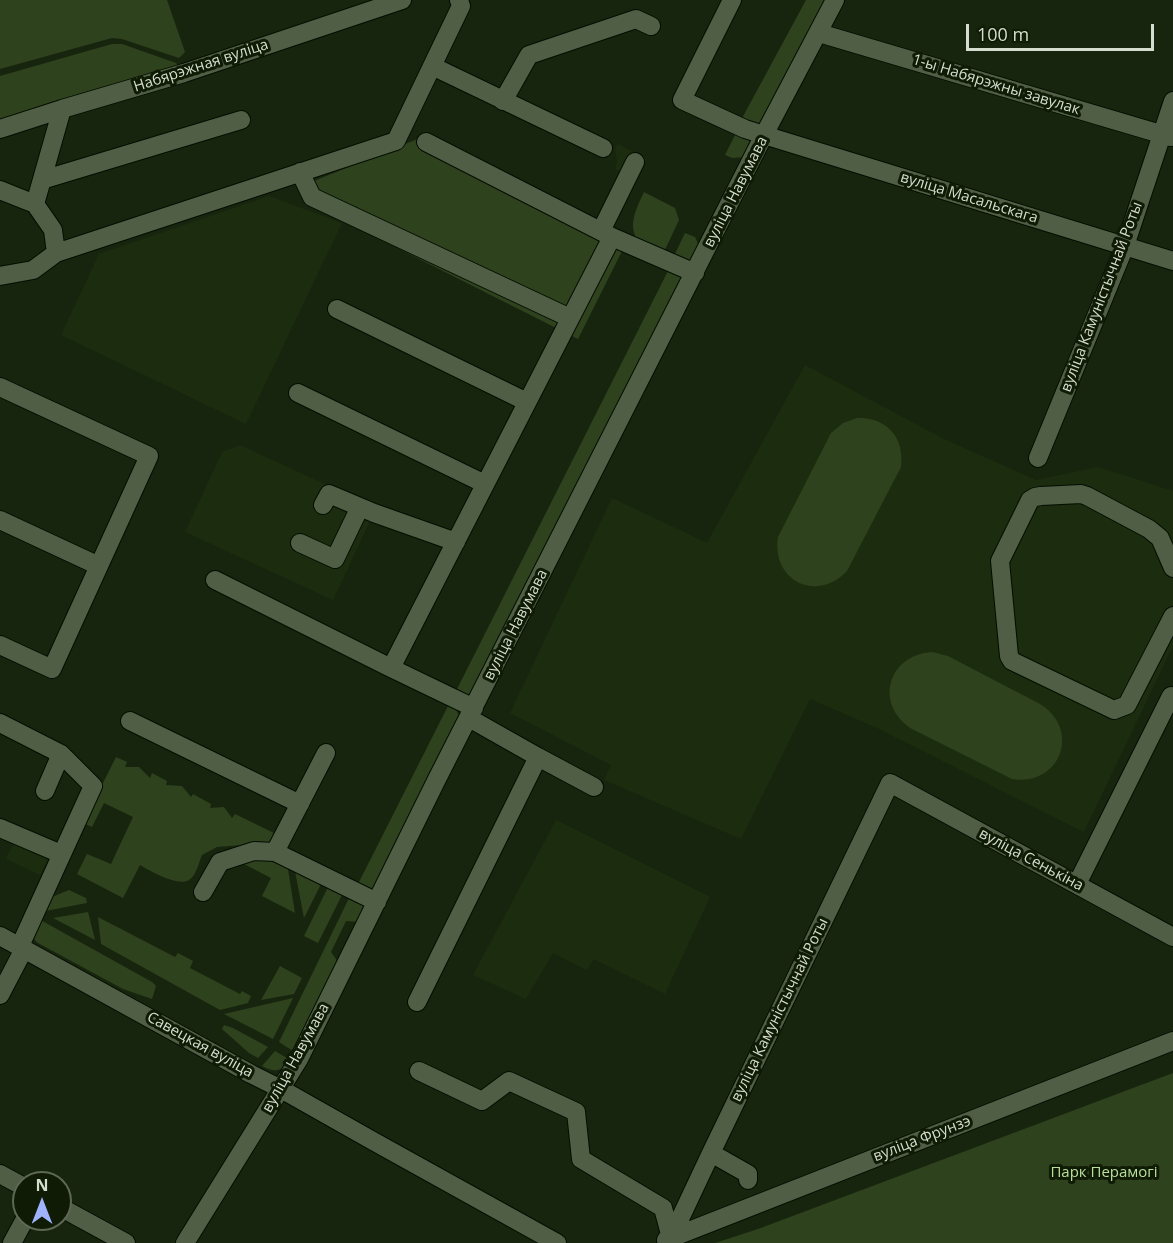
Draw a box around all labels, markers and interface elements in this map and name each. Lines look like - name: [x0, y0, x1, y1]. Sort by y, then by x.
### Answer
- scale bar: [969, 12, 1156, 50]
- text: 100 m: [977, 22, 1029, 46]
- street label: Набярэжная вуліца: [131, 36, 271, 96]
- street label: 1-ы Набярэжны завулак: [910, 51, 1082, 119]
- street label: вуліца Навумава: [700, 134, 772, 250]
- street label: вуліца Масальскага: [898, 168, 1040, 228]
- street label: вуліца Камуністычнай Роты: [1057, 199, 1147, 395]
- street label: вуліца Навумава: [480, 567, 552, 683]
- street label: вуліца Сенькіна: [976, 825, 1086, 895]
- street label: вуліца Камуністычнай Роты: [728, 915, 832, 1105]
- street label: вуліца Навумава: [259, 1000, 333, 1116]
- street label: Савецкая вуліца: [144, 1008, 256, 1082]
- street label: вуліца Фрунзэ: [871, 1112, 973, 1166]
- park label: Парк Перамогі: [1050, 1164, 1158, 1182]
- north arrow: [12, 1171, 72, 1231]
- text: N: [35, 1174, 49, 1196]

